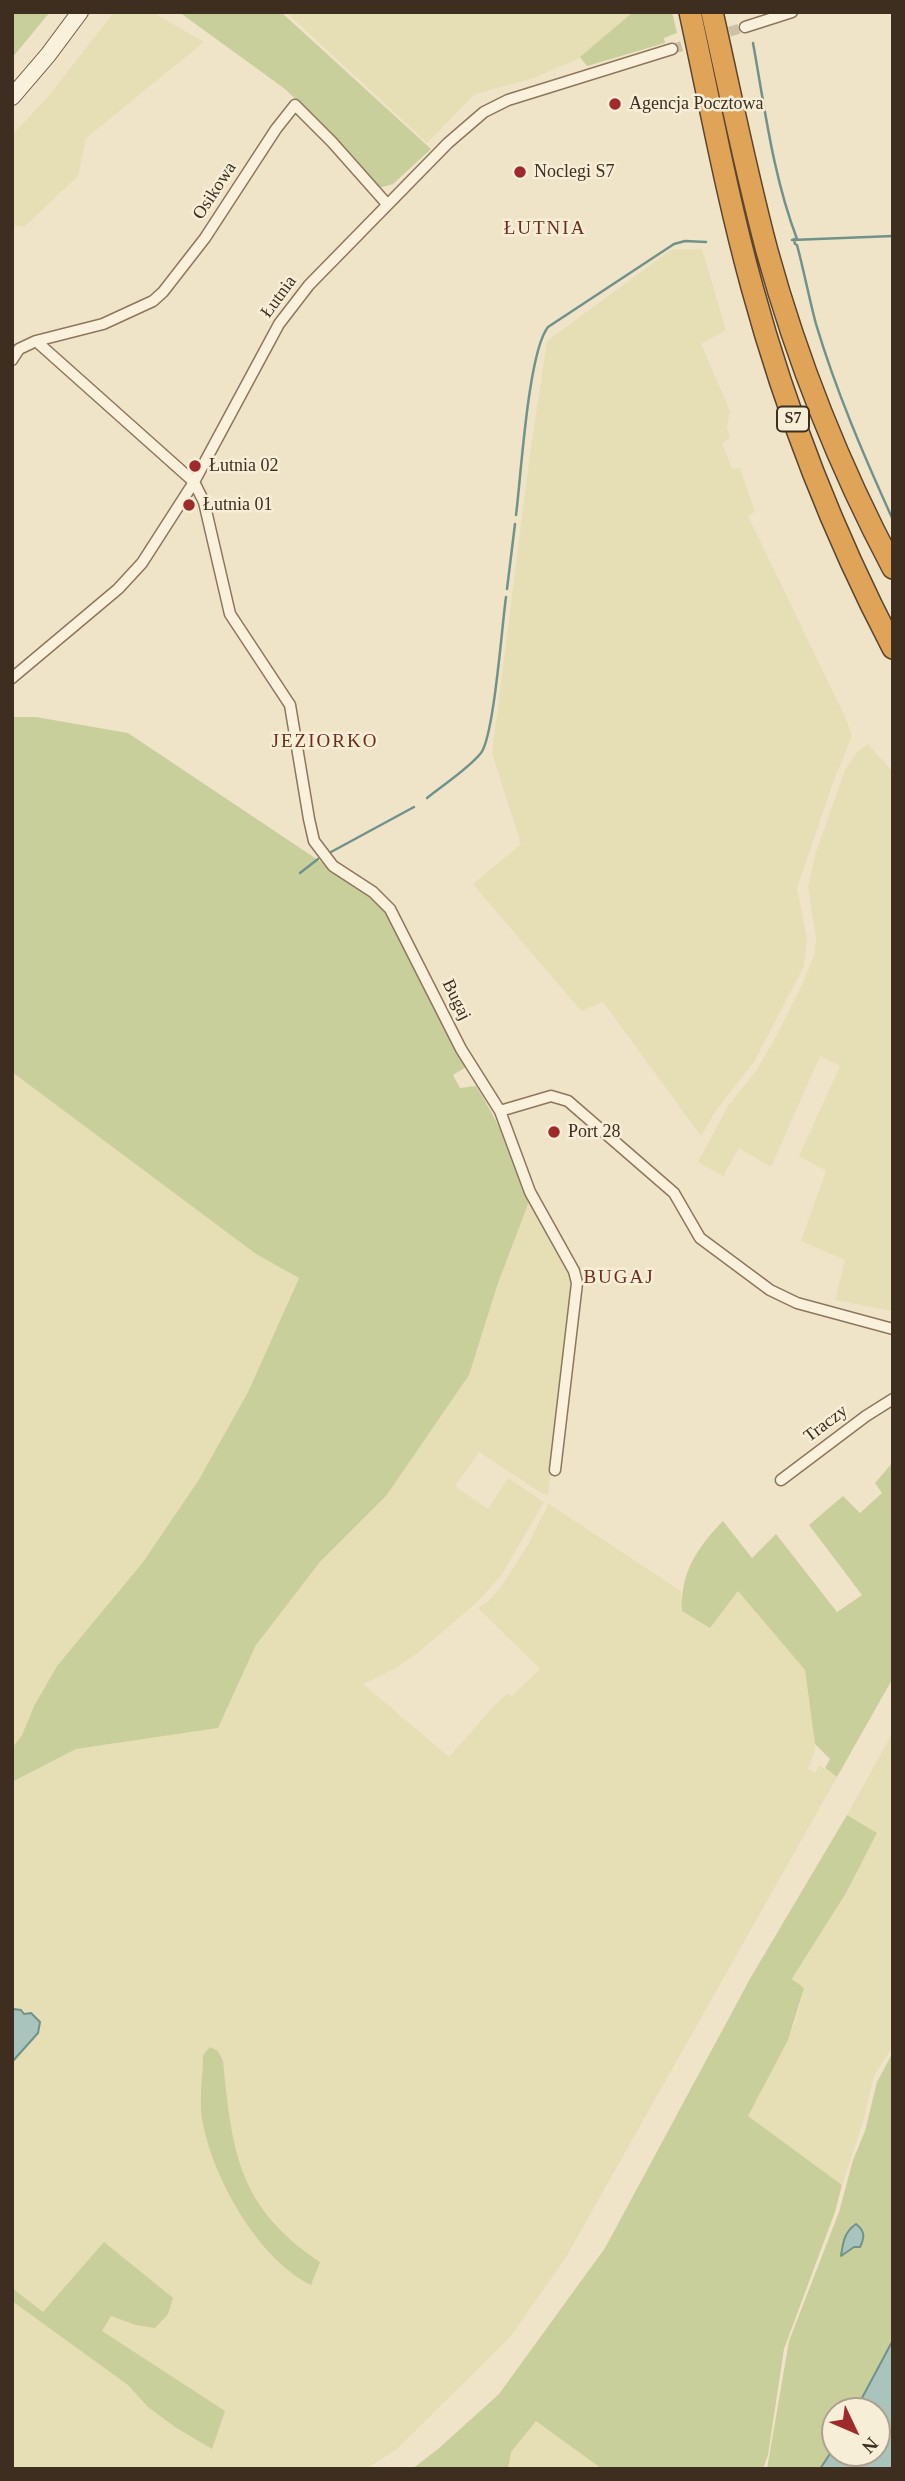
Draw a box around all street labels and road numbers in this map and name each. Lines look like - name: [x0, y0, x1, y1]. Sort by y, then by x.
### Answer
- street label: Osikowa: [189, 158, 241, 224]
- street label: Łutnia: [256, 272, 302, 322]
- road number: S7: [777, 406, 809, 432]
- street label: Bugaj: [437, 976, 475, 1024]
- street label: Traczy: [800, 1401, 852, 1447]

